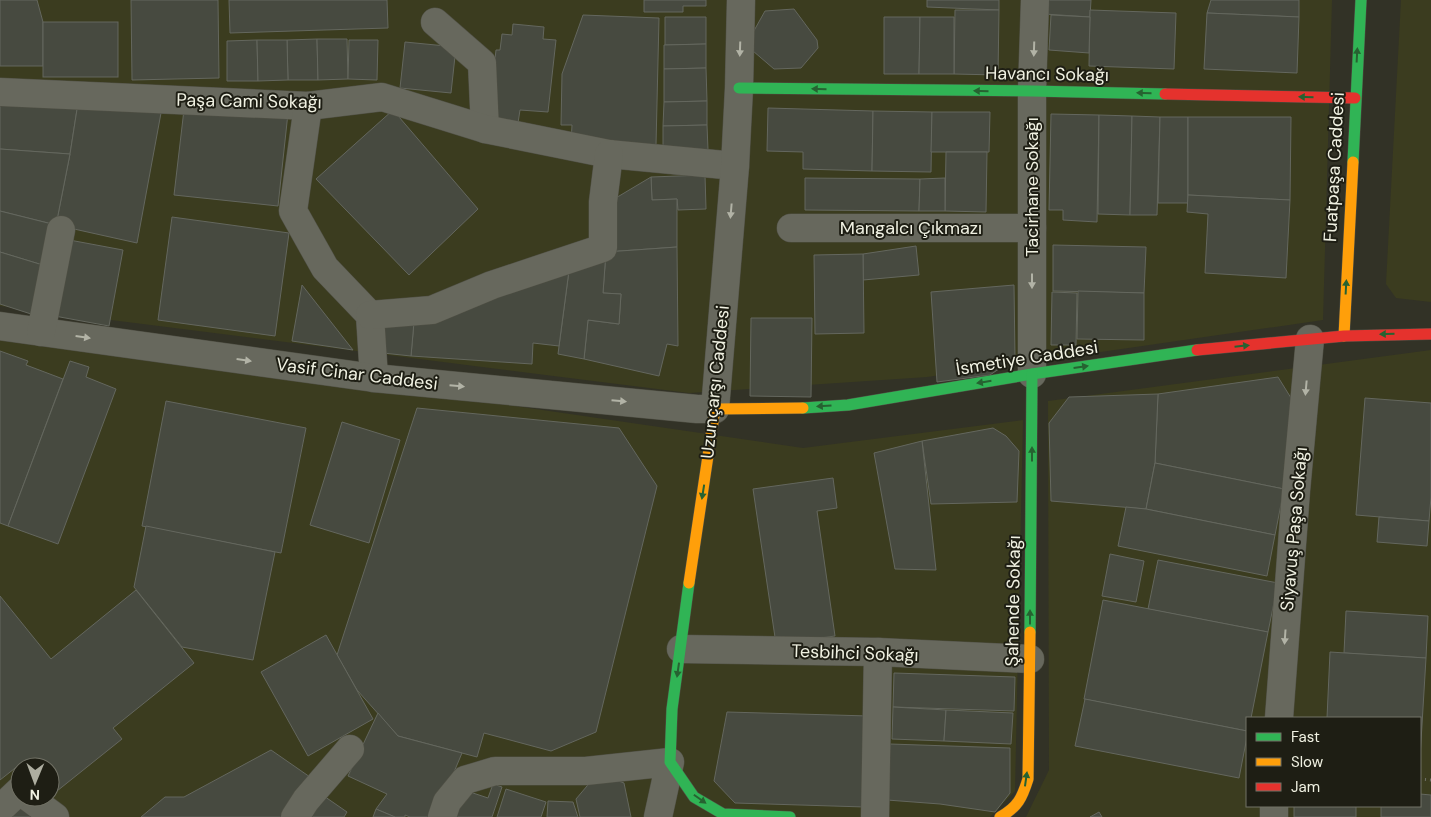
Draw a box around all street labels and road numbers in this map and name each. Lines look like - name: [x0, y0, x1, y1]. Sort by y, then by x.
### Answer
- street label: Havancı Sokağı: [985, 61, 1109, 87]
- street label: Paşa Cami Sokağı: [176, 88, 322, 114]
- street label: Fuatpaşa Caddesi: [1318, 91, 1350, 243]
- street label: Tacirhane Sokağı: [1020, 117, 1044, 257]
- street label: Mangalcı Çıkmazı: [840, 216, 982, 240]
- street label: Uzunçarşı Caddesi: [695, 304, 735, 460]
- street label: İsmetiye Caddesi: [954, 335, 1100, 381]
- street label: Vasif Cinar Caddesi: [275, 352, 439, 396]
- street label: Siyavuş Paşa Sokağı: [1275, 446, 1313, 612]
- street label: Şahende Sokağı: [1000, 535, 1026, 667]
- street label: Tesbihci Sokağı: [791, 639, 919, 667]

